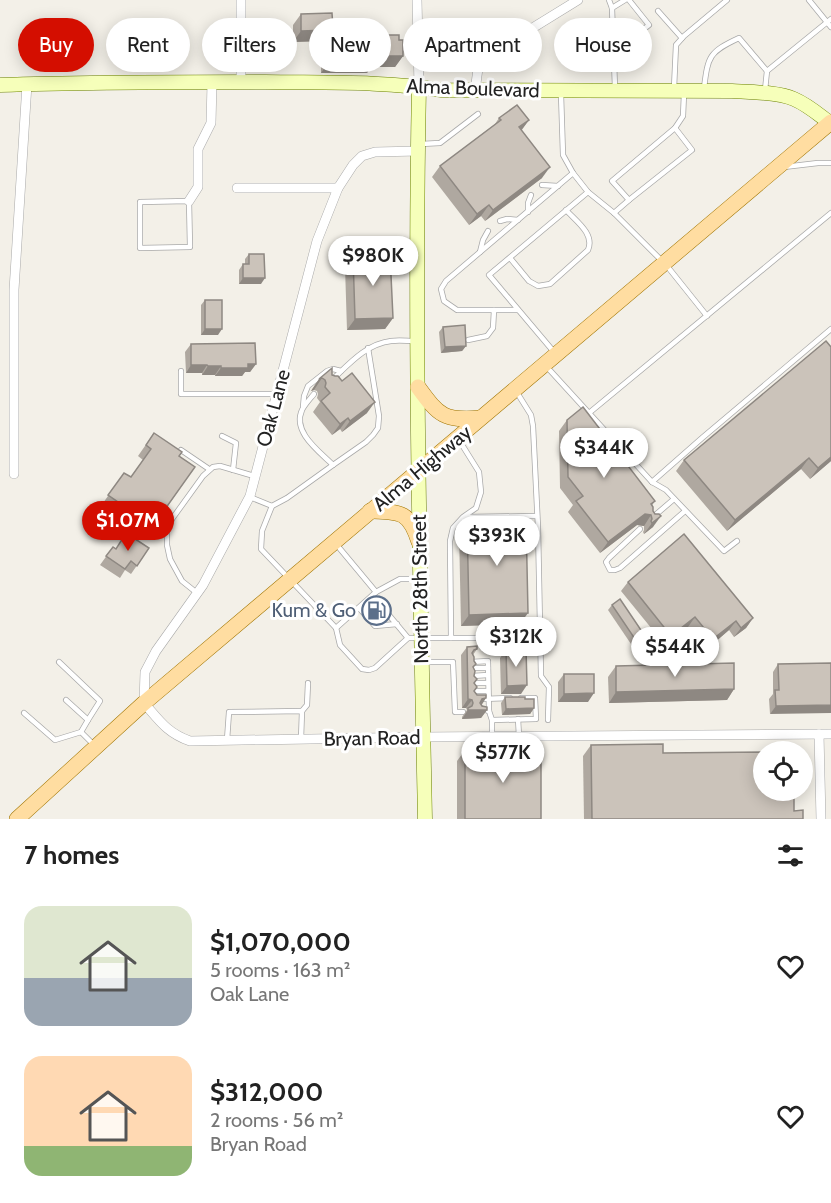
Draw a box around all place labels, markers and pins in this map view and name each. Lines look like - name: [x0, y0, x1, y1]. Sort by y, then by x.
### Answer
- pin: $980K: [331, 236, 415, 287]
- pin: $344K: [562, 428, 646, 479]
- pin: $1.07M: [79, 501, 177, 552]
- pin: $393K: [455, 516, 539, 567]
- fuel station icon: Kum & Go: [361, 594, 393, 626]
- place label: Kum & Go: [272, 598, 356, 622]
- pin: $312K: [474, 617, 558, 668]
- pin: $544K: [633, 627, 717, 678]
- pin: $577K: [461, 733, 545, 784]

